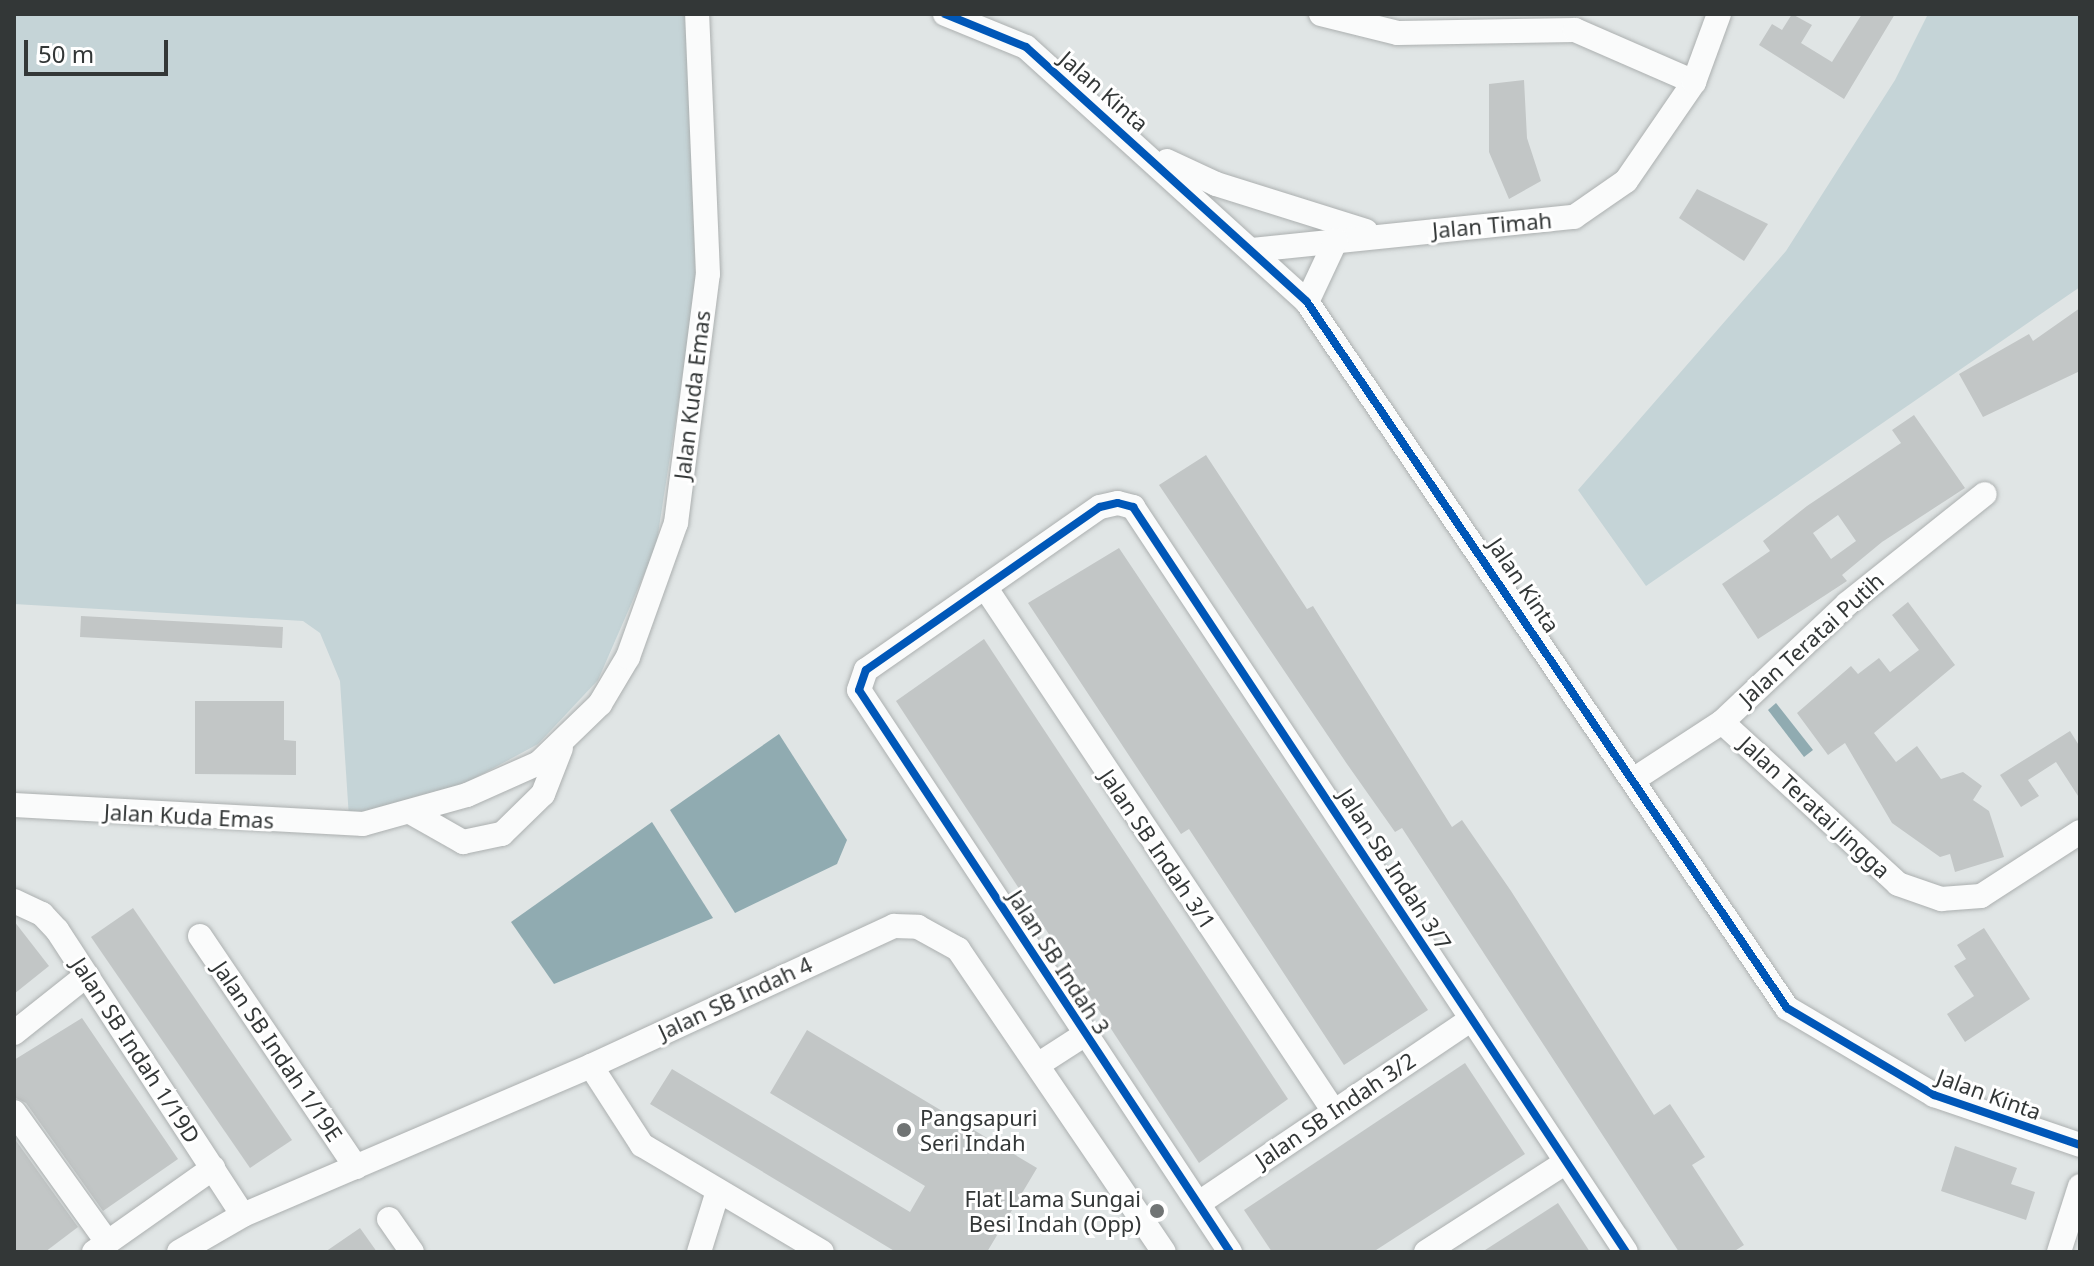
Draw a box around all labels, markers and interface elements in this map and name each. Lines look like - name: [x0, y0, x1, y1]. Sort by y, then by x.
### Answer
- scale bar: [28, 24, 172, 74]
- text: 50 m: [38, 37, 94, 70]
- street label: Jalan Kinta: [1054, 45, 1154, 137]
- street label: Jalan Timah: [1431, 207, 1553, 243]
- street label: Jalan Kuda Emas: [669, 309, 715, 481]
- street label: Jalan Kinta: [1483, 532, 1565, 638]
- street label: Jalan Teratai Putih: [1733, 567, 1889, 711]
- street label: Jalan Teratai Jingga: [1734, 730, 1896, 884]
- street label: Jalan SB Indah 3/1: [1095, 764, 1221, 934]
- street label: Jalan SB Indah 3/7: [1333, 783, 1457, 955]
- street label: Jalan Kuda Emas: [103, 798, 275, 834]
- street label: Jalan SB Indah 3: [1003, 885, 1115, 1039]
- street label: Jalan SB Indah 4: [654, 951, 816, 1045]
- street label: Jalan SB Indah 1/19D: [66, 952, 206, 1148]
- street label: Jalan SB Indah 1/19E: [208, 956, 348, 1146]
- street label: Jalan SB Indah 3/2: [1250, 1047, 1420, 1173]
- street label: Jalan Kinta: [1933, 1063, 2045, 1125]
- place label: Pangsapuri Seri Indah: [920, 1104, 1038, 1156]
- marker: Pangsapuri Seri Indah: [895, 1121, 913, 1139]
- place label: Flat Lama Sungai Besi Indah (Opp): [965, 1185, 1141, 1236]
- marker: Flat Lama Sungai Besi Indah (Opp): [1148, 1202, 1166, 1220]

